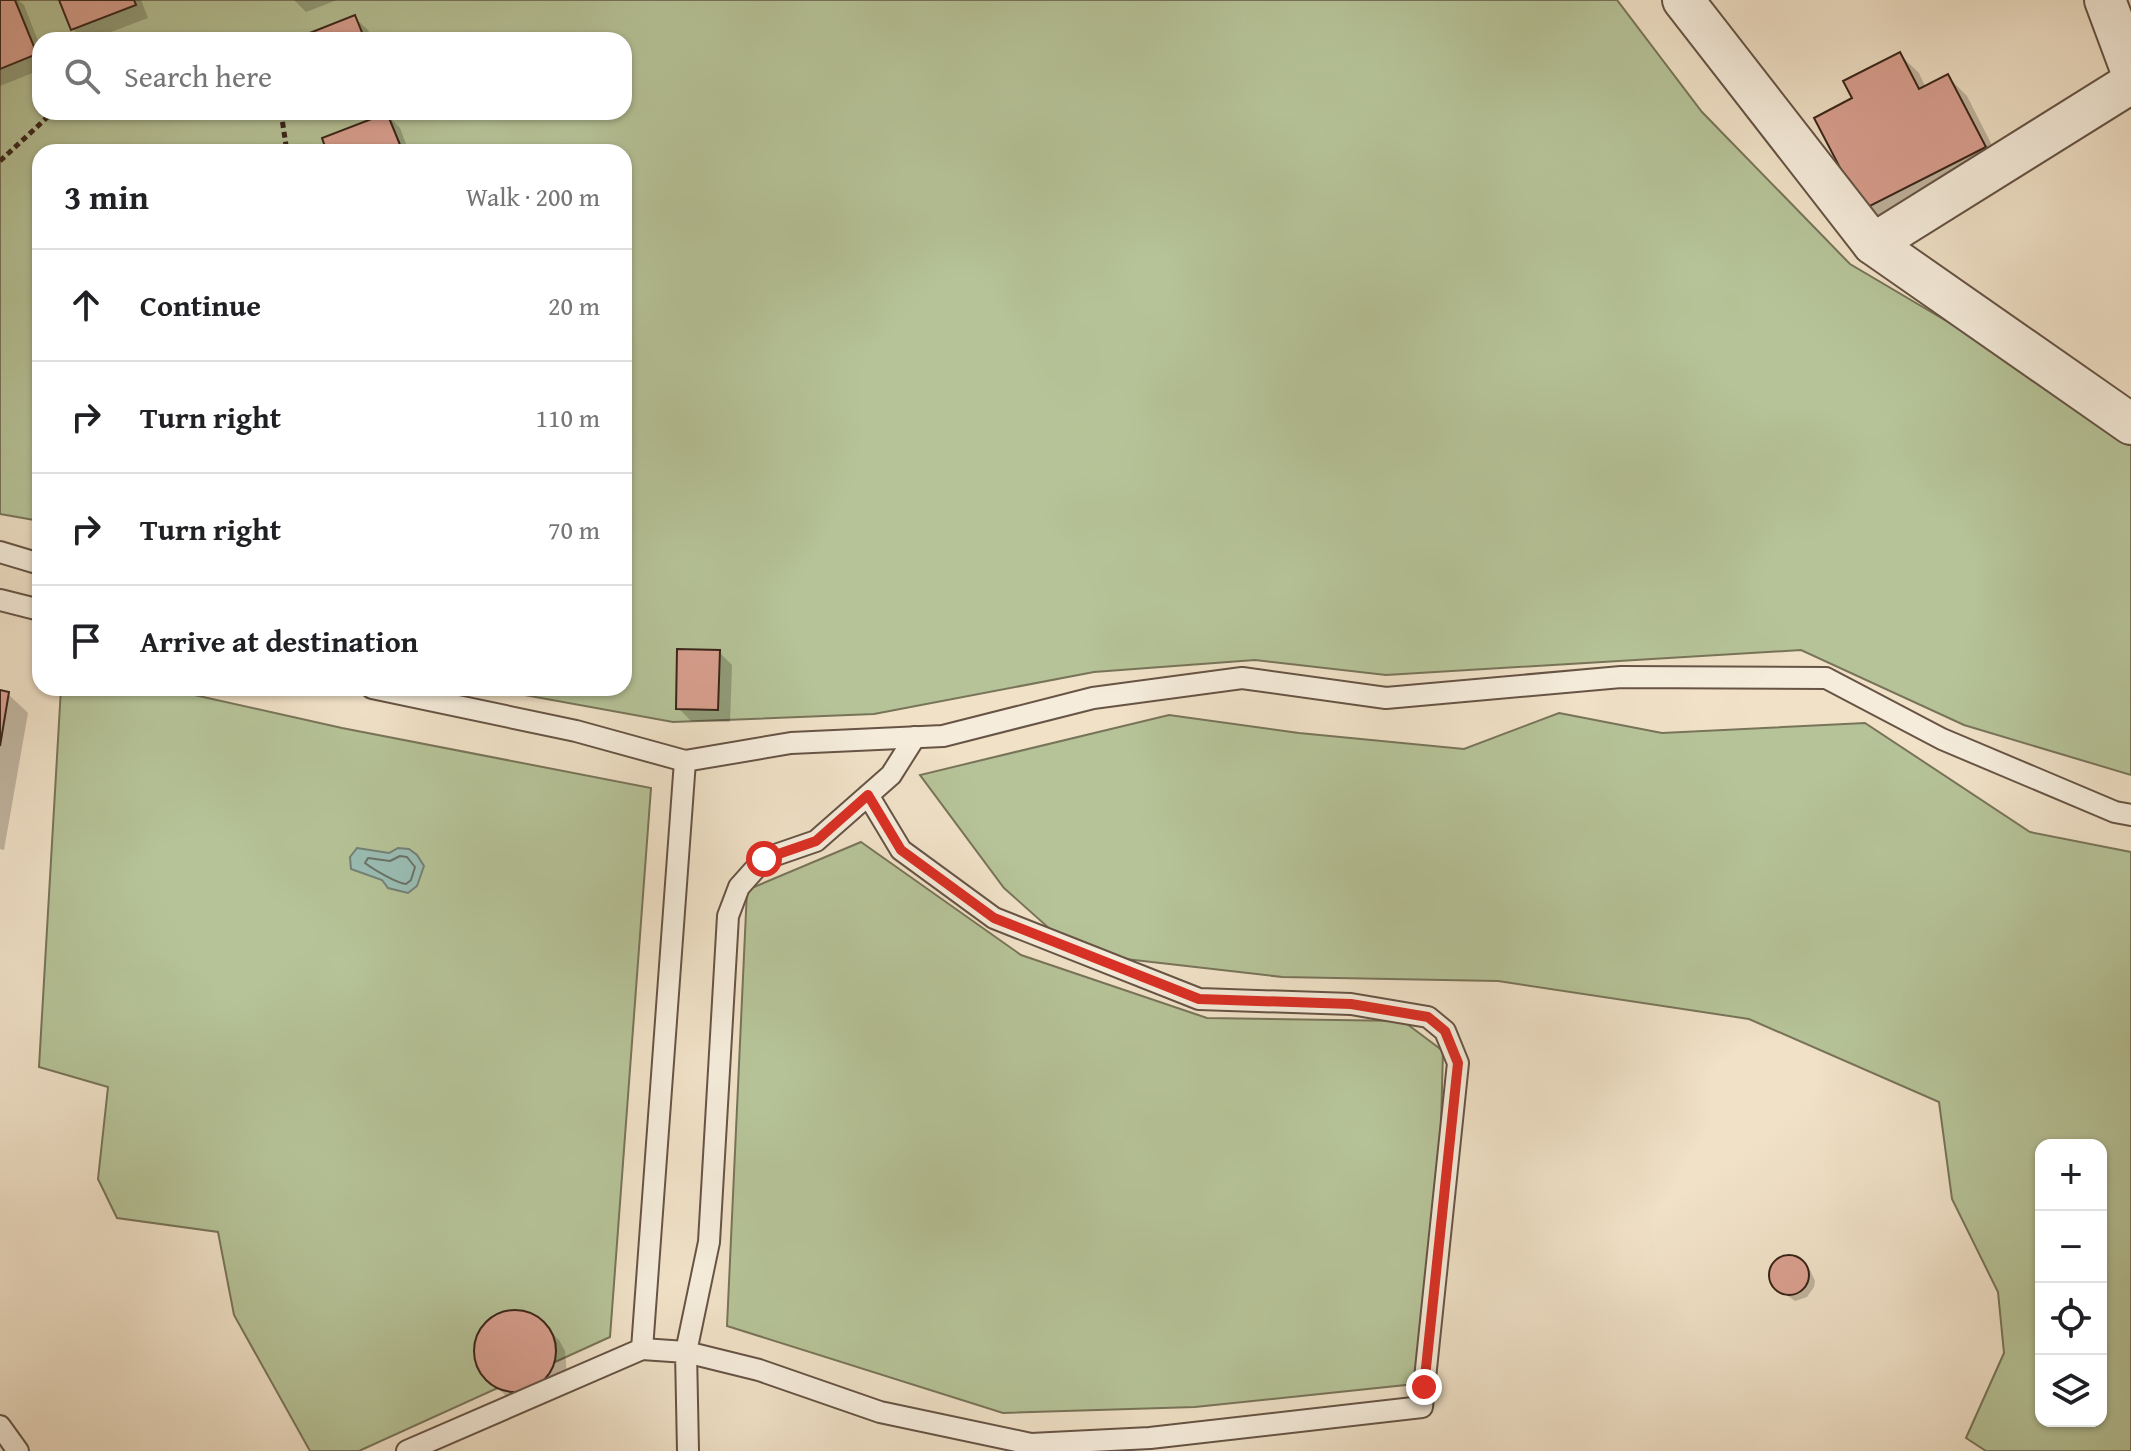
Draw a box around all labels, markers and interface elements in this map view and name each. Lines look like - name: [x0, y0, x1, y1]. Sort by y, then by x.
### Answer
- search box: [32, 32, 632, 120]
- icon: search: [60, 54, 104, 98]
- text: Search here: [124, 54, 272, 98]
- text: 3 min: [64, 172, 149, 221]
- text: Walk · 200 m: [466, 177, 600, 216]
- icon: ahead: [64, 283, 108, 327]
- text: Continue: [140, 283, 261, 327]
- text: 20 m: [548, 286, 600, 325]
- icon: right: [64, 395, 108, 439]
- text: Turn right: [140, 395, 281, 439]
- text: 110 m: [535, 398, 600, 437]
- icon: right: [64, 507, 108, 551]
- text: Turn right: [140, 507, 281, 551]
- text: 70 m: [548, 510, 600, 549]
- icon: arrive: [64, 619, 108, 663]
- text: Arrive at destination: [140, 619, 418, 663]
- route start: [746, 841, 782, 877]
- map controls: [2035, 1139, 2107, 1427]
- button: +: [2035, 1139, 2107, 1211]
- button: −: [2035, 1211, 2107, 1283]
- button: locate: [2035, 1283, 2107, 1355]
- button: layers: [2035, 1355, 2107, 1427]
- route end: [1406, 1369, 1442, 1405]

